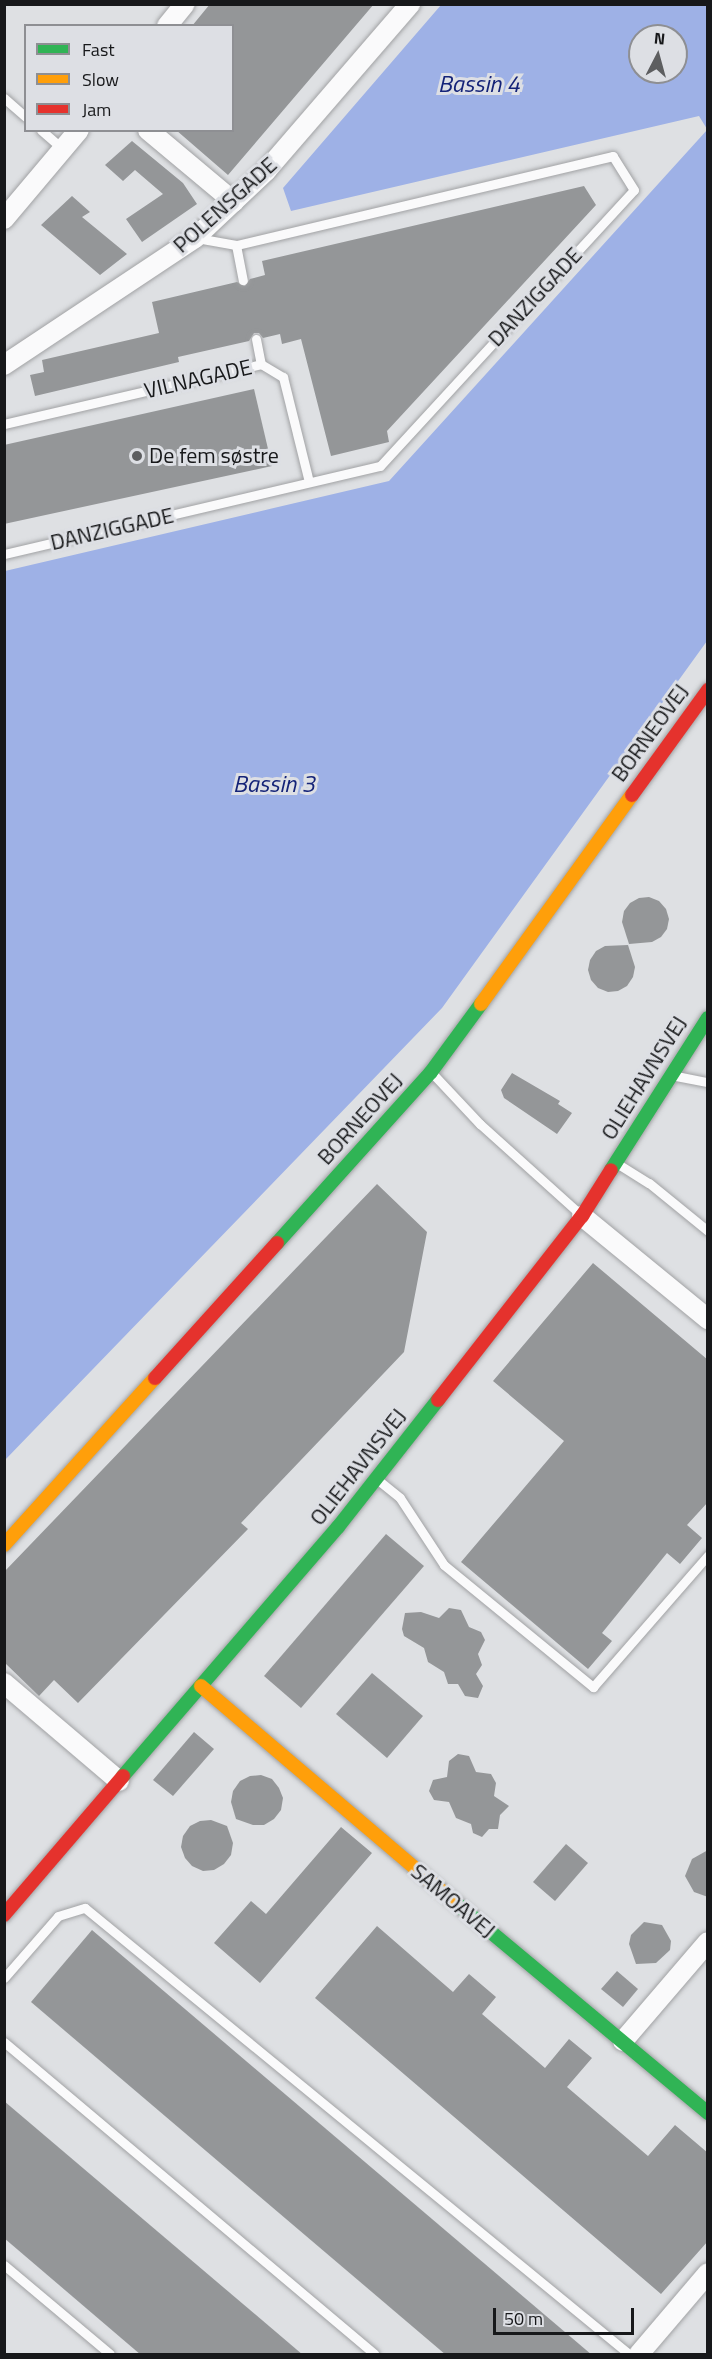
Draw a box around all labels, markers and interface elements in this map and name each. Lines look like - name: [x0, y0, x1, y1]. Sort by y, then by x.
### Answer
- legend: [24, 24, 234, 132]
- north arrow: [628, 24, 688, 84]
- text: N: [653, 26, 666, 51]
- text: Fast: [82, 36, 115, 63]
- text: Slow: [82, 66, 119, 93]
- water label: Bassin 4: [438, 70, 520, 98]
- text: Jam: [82, 96, 111, 123]
- street label: POLENSGADE: [168, 152, 282, 258]
- street label: DANZIGGADE: [483, 242, 587, 352]
- street label: VILNAGADE: [142, 354, 254, 404]
- place label: De fem søstre: [149, 443, 279, 469]
- marker: De fem søstre: [130, 449, 144, 463]
- street label: DANZIGGADE: [48, 502, 176, 556]
- street label: BORNEOVEJ: [606, 679, 694, 787]
- water label: Bassin 3: [233, 770, 315, 798]
- street label: OLIEHAVNSVEJ: [596, 1011, 692, 1145]
- street label: BORNEOVEJ: [312, 1068, 408, 1170]
- street label: OLIEHAVNSVEJ: [304, 1403, 412, 1531]
- street label: SAMOAVEJ: [406, 1858, 500, 1944]
- scale bar: [496, 2296, 637, 2334]
- text: 50 m: [504, 2305, 543, 2332]

